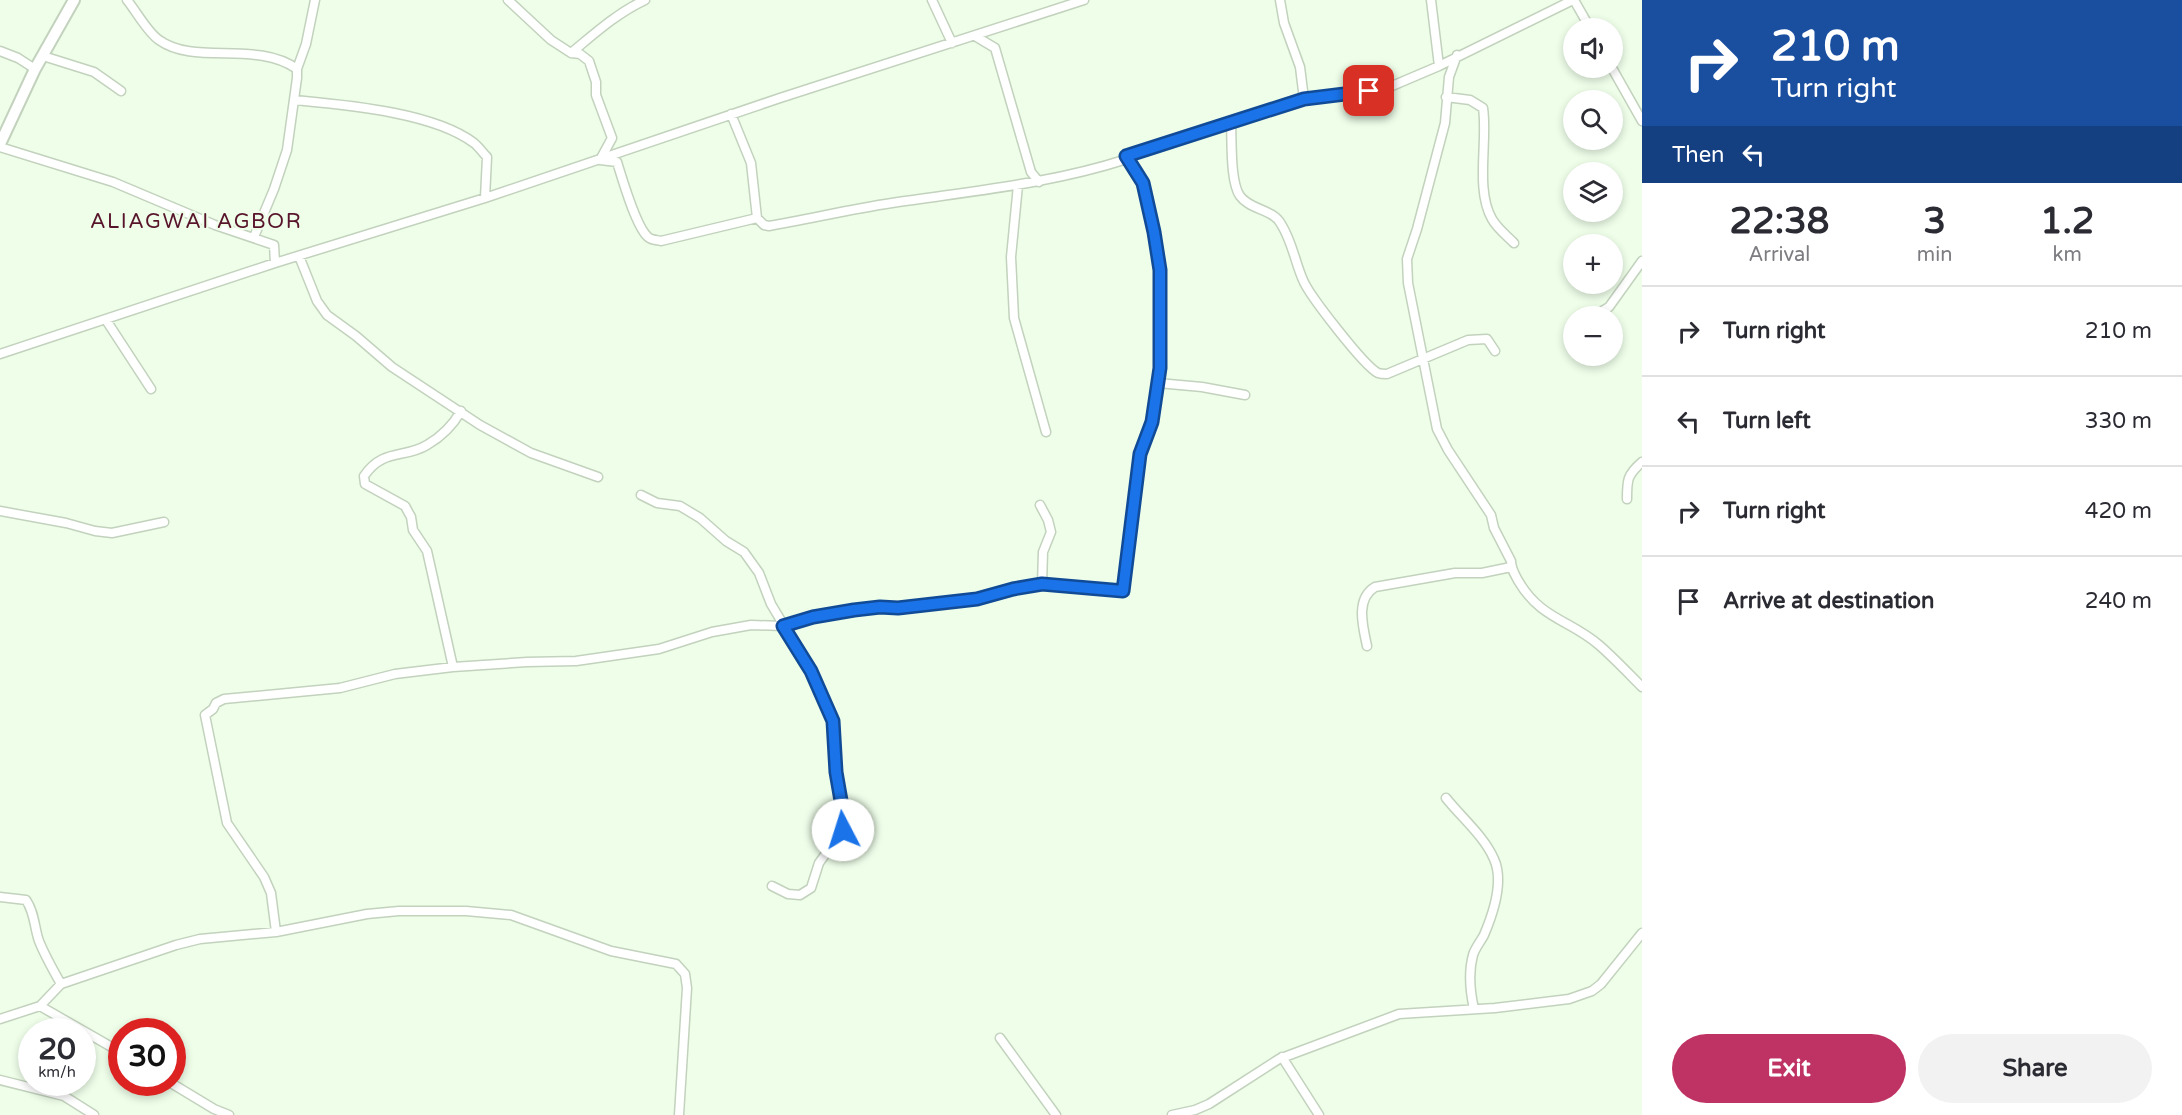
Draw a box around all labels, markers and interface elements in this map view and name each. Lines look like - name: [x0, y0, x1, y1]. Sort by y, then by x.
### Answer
- map controls: [1563, 18, 1623, 366]
- button: sound: [1563, 18, 1623, 78]
- text: 210 m: [1771, 21, 1900, 72]
- icon: right: [1672, 24, 1750, 102]
- pin: [1343, 65, 1394, 116]
- text: Turn right: [1771, 72, 1897, 105]
- icon: arrive: [1352, 74, 1385, 107]
- button: search: [1563, 90, 1623, 150]
- icon: left: [1737, 138, 1770, 171]
- text: Then: [1672, 142, 1725, 168]
- button: layers: [1563, 162, 1623, 222]
- text: 22:38: [1730, 200, 1829, 243]
- text: 3: [1923, 200, 1946, 243]
- text: 1.2: [2040, 200, 2094, 243]
- district label: ALIAGWAI AGBOR: [90, 209, 302, 234]
- button: +: [1563, 234, 1623, 294]
- text: Arrival: [1749, 243, 1810, 267]
- text: min: [1917, 243, 1952, 267]
- text: km: [2053, 243, 2082, 267]
- button: −: [1563, 306, 1623, 366]
- icon: right: [1672, 315, 1705, 348]
- text: Turn right: [1723, 318, 1825, 344]
- text: 210 m: [2085, 318, 2152, 344]
- icon: left: [1672, 405, 1705, 438]
- text: Turn left: [1723, 408, 1811, 434]
- text: 330 m: [2085, 408, 2152, 434]
- icon: right: [1672, 495, 1705, 528]
- text: Turn right: [1723, 498, 1825, 524]
- text: 420 m: [2085, 498, 2152, 524]
- icon: arrive: [1672, 585, 1705, 618]
- text: Arrive at destination: [1723, 588, 1934, 614]
- text: 240 m: [2085, 588, 2152, 614]
- position arrow: [811, 798, 875, 862]
- speed limit sign: 30: [108, 1018, 186, 1096]
- text: 20: [38, 1031, 76, 1068]
- button: Exit: [1672, 1034, 1906, 1103]
- button: Share: [1918, 1034, 2152, 1103]
- text: km/h: [38, 1063, 76, 1081]

